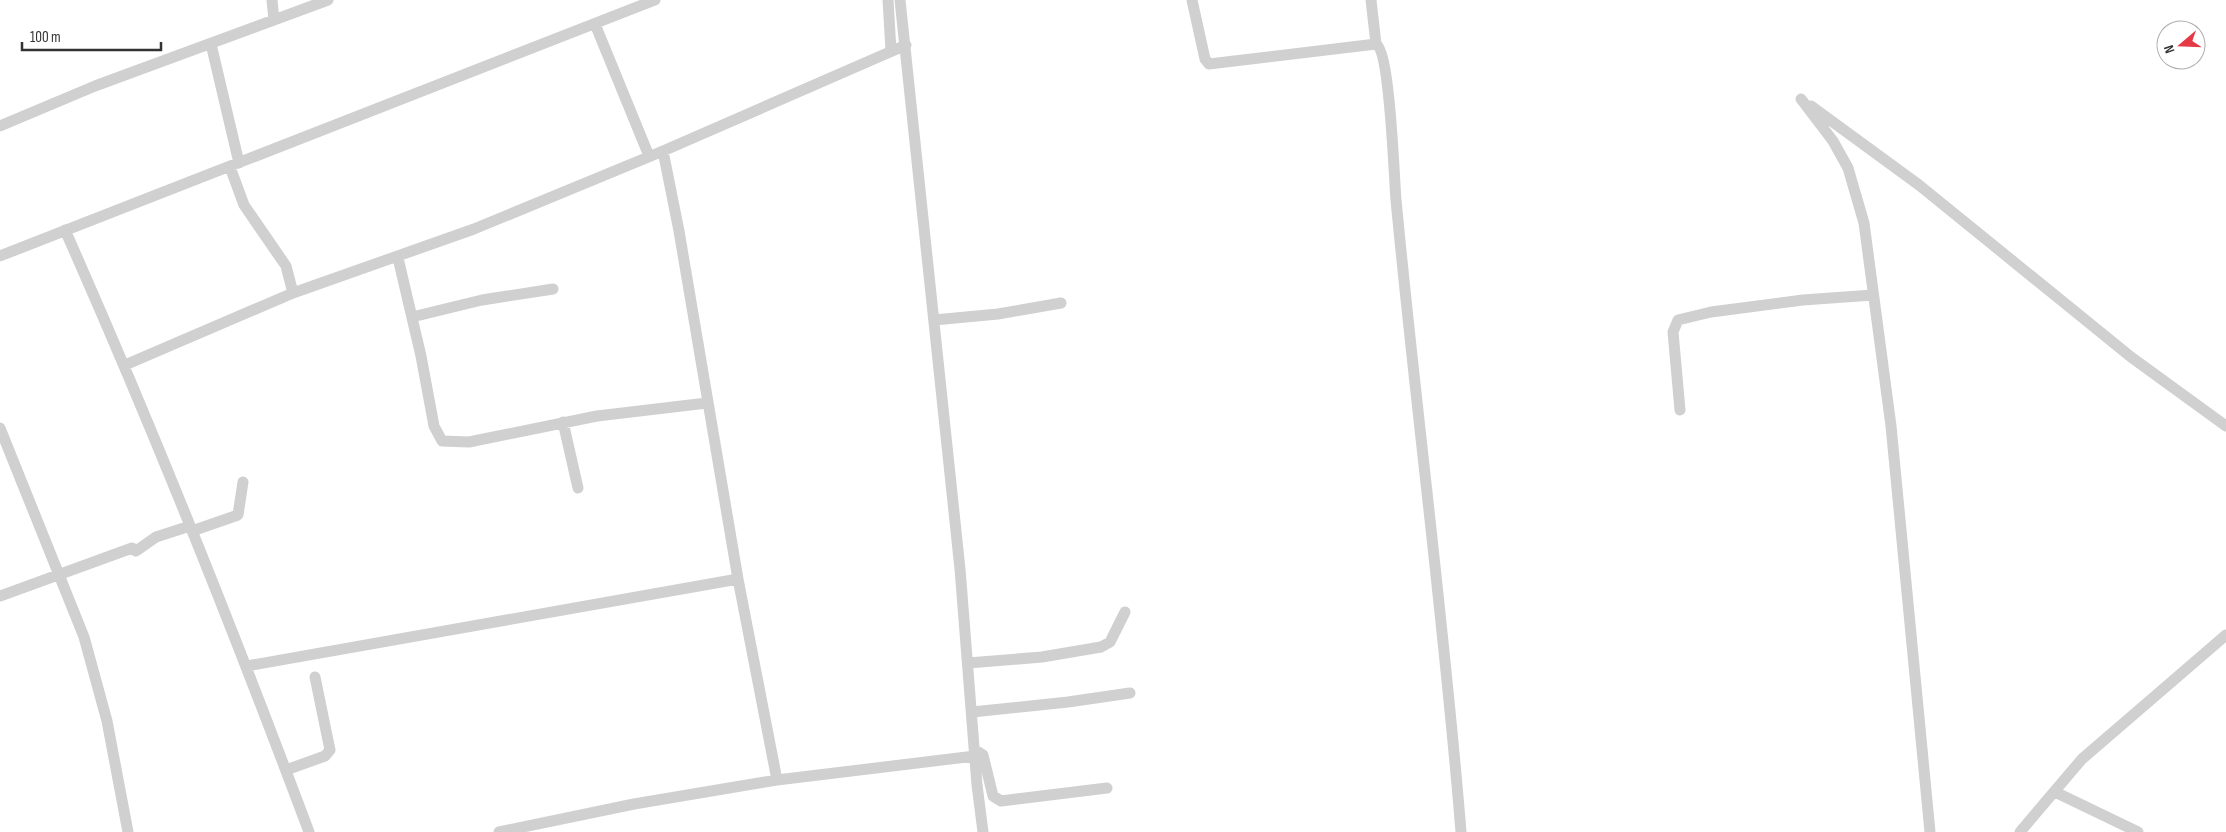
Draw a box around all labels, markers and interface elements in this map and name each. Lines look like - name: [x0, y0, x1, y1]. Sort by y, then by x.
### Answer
- scale bar: [22, 20, 161, 52]
- north arrow: [2156, 20, 2206, 70]
- text: 100 m: [30, 28, 61, 47]
- text: N: [2160, 43, 2178, 55]

